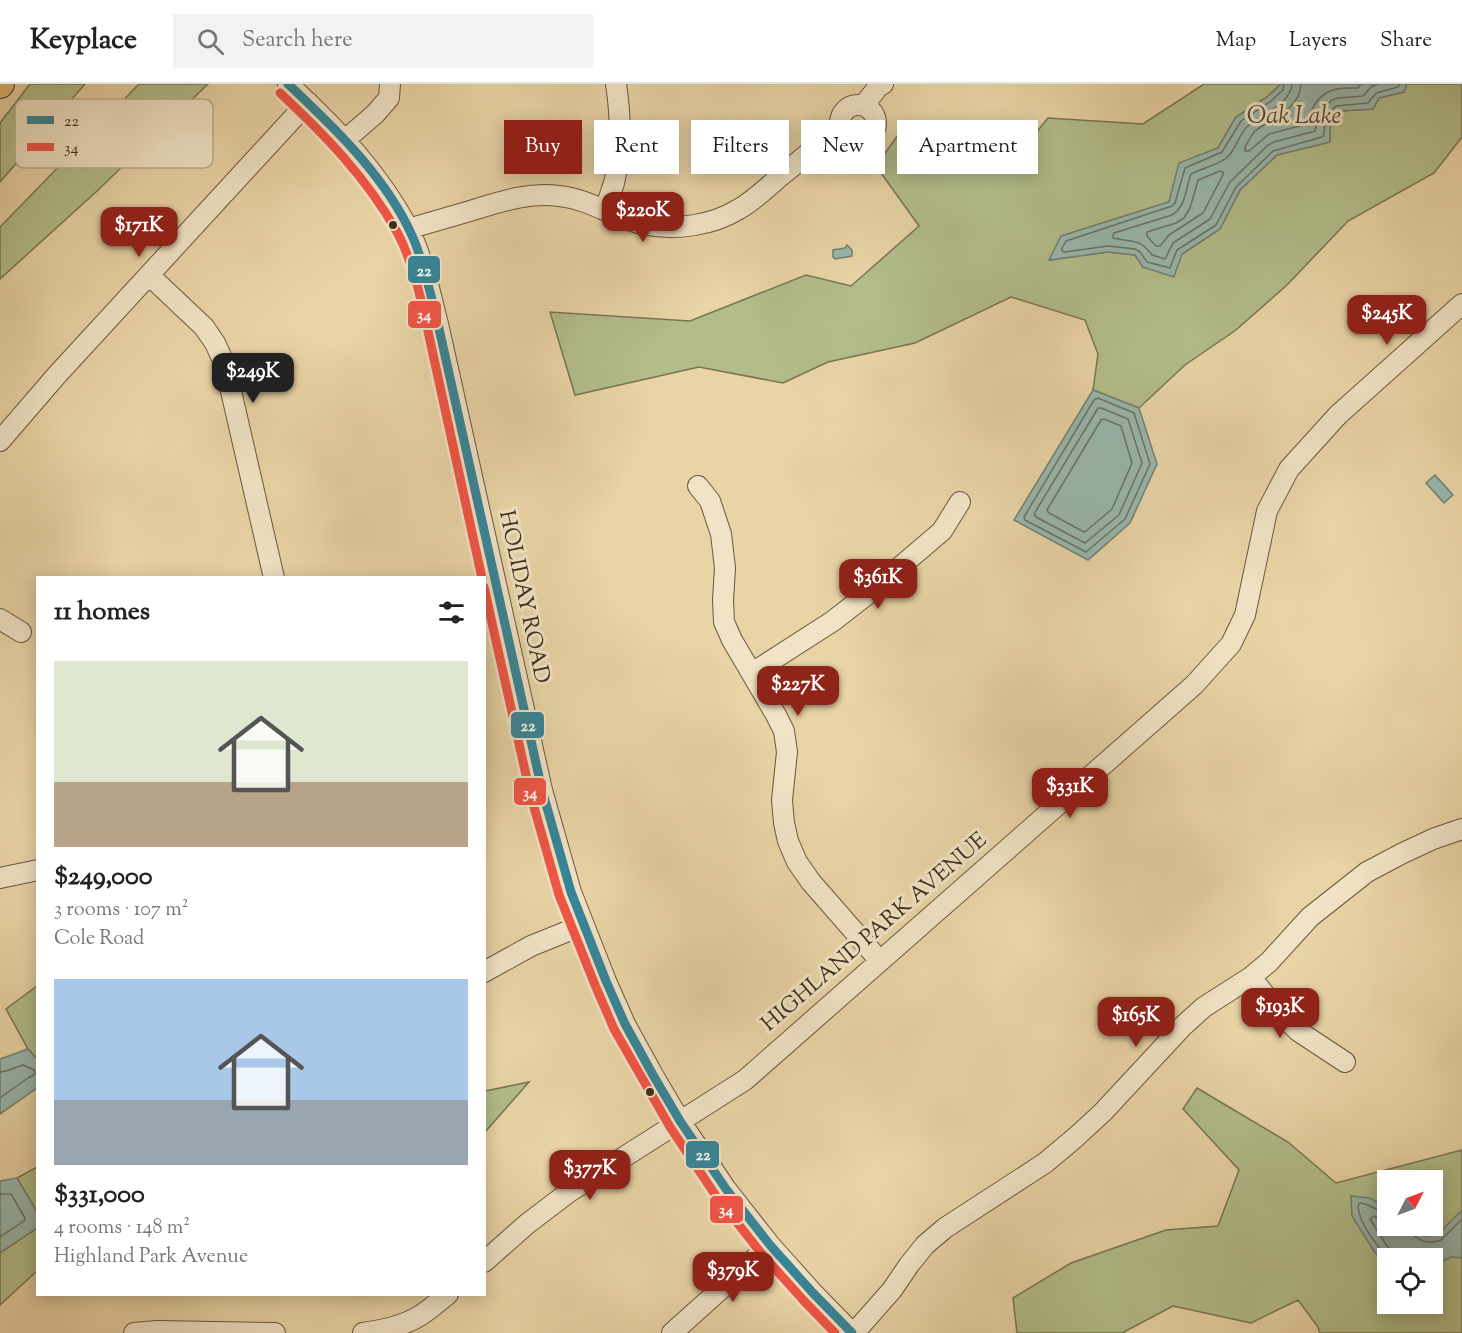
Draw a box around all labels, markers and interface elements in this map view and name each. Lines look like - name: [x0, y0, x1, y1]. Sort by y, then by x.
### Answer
- search box: [173, 14, 593, 68]
- text: Keyplace: [30, 21, 137, 61]
- icon: search: [194, 25, 227, 58]
- text: Search here: [242, 25, 352, 57]
- text: Map: [1216, 26, 1256, 56]
- text: Layers: [1289, 26, 1347, 56]
- text: Share: [1380, 26, 1432, 56]
- legend: [15, 99, 213, 168]
- water label: Oak Lake: [1247, 100, 1341, 134]
- text: 22: [64, 111, 79, 134]
- chip: Buy: [504, 120, 582, 174]
- chip: Rent: [594, 120, 679, 174]
- chip: Filters: [691, 120, 789, 174]
- chip: New: [801, 120, 885, 174]
- chip: Apartment: [897, 120, 1038, 174]
- text: 34: [64, 138, 79, 161]
- pin: $220K: [601, 192, 685, 243]
- text: $220K: [616, 197, 670, 226]
- pin: $171K: [97, 207, 181, 258]
- text: $171K: [115, 212, 163, 241]
- unlabelled marker: [387, 219, 399, 231]
- line badge: 22: [407, 255, 441, 284]
- text: 22: [417, 261, 432, 284]
- pin: $245K: [1345, 295, 1429, 346]
- line badge: 34: [407, 300, 442, 329]
- text: $245K: [1361, 300, 1413, 329]
- text: 34: [417, 305, 431, 328]
- pin: $249K: [211, 353, 295, 404]
- text: $249K: [226, 358, 280, 387]
- street label: HOLIDAY ROAD: [489, 508, 557, 686]
- pin: $361K: [836, 559, 920, 610]
- text: $361K: [853, 564, 903, 593]
- text: 11 homes: [54, 594, 150, 631]
- icon: filters: [435, 596, 468, 629]
- pin: $227K: [756, 666, 840, 717]
- text: $227K: [771, 671, 825, 700]
- icon: home: [207, 700, 315, 808]
- line badge: 22: [510, 711, 545, 739]
- text: 22: [521, 716, 536, 739]
- pin: $331K: [1028, 768, 1112, 819]
- text: $331K: [1046, 773, 1094, 802]
- line badge: 34: [513, 777, 547, 806]
- text: 34: [523, 783, 537, 806]
- street label: HIGHLAND PARK AVENUE: [755, 826, 995, 1040]
- text: $249,000: [54, 859, 153, 896]
- text: 3 rooms · 107 m²: [54, 896, 188, 925]
- text: Cole Road: [54, 925, 144, 954]
- pin: $193K: [1238, 988, 1322, 1039]
- text: $193K: [1255, 993, 1305, 1022]
- pin: $165K: [1094, 997, 1178, 1048]
- text: $165K: [1112, 1002, 1160, 1031]
- icon: home: [207, 1018, 315, 1126]
- unlabelled marker: [644, 1086, 656, 1098]
- line badge: 22: [685, 1140, 720, 1169]
- text: 22: [696, 1145, 711, 1168]
- pin: $377K: [548, 1150, 632, 1201]
- text: $377K: [563, 1155, 617, 1184]
- north arrow: [1377, 1170, 1443, 1236]
- map controls: [1377, 1170, 1443, 1314]
- text: $331,000: [54, 1177, 145, 1214]
- line badge: 34: [709, 1195, 744, 1224]
- text: 34: [719, 1200, 733, 1223]
- text: 4 rooms · 148 m²: [54, 1214, 190, 1243]
- text: Highland Park Avenue: [54, 1243, 248, 1272]
- button: locate: [1377, 1248, 1443, 1314]
- pin: $379K: [691, 1252, 775, 1303]
- text: $379K: [707, 1257, 759, 1286]

